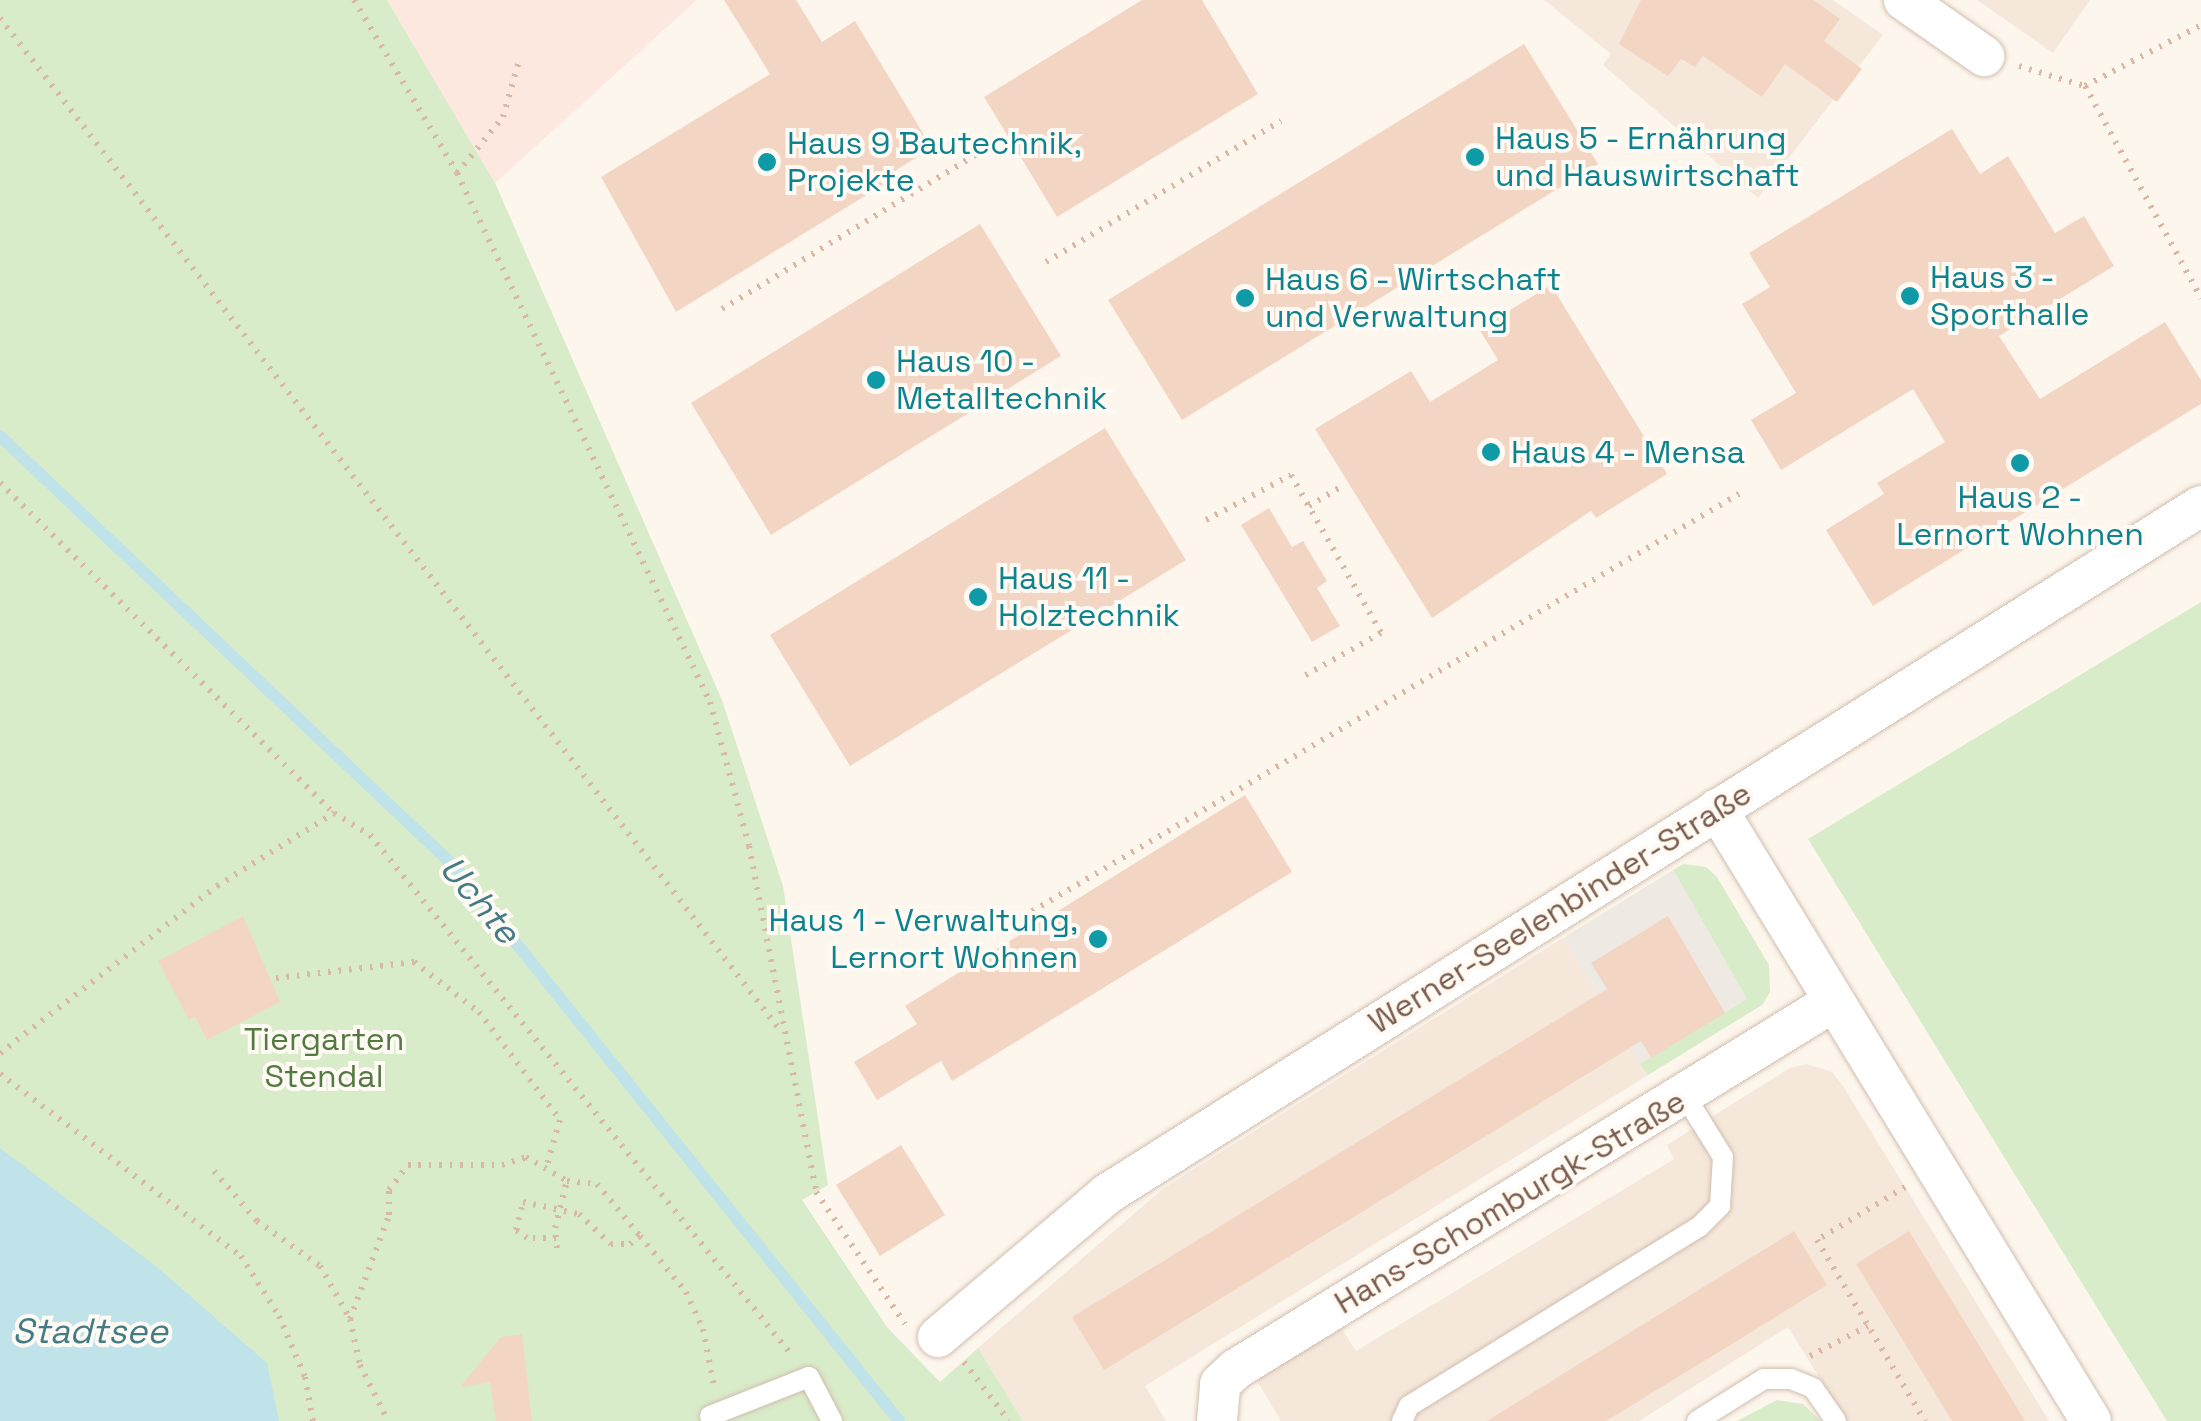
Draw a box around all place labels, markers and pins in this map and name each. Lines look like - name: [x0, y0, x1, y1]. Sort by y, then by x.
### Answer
- place label: Haus 5 - Ernährung und Hauswirtschaft: [1495, 120, 1800, 195]
- place label: Haus 9 Bautechnik, Projekte: [787, 125, 1082, 200]
- marker: Haus 5 - Ernährung und Hauswirtschaft: [1464, 146, 1486, 168]
- marker: Haus 9 Bautechnik, Projekte: [756, 151, 778, 173]
- place label: Haus 3 - Sporthalle: [1930, 259, 2089, 334]
- place label: Haus 6 - Wirtschaft und Verwaltung: [1265, 261, 1563, 336]
- marker: Haus 3 - Sporthalle: [1899, 285, 1921, 307]
- marker: Haus 6 - Wirtschaft und Verwaltung: [1234, 287, 1256, 309]
- place label: Haus 10 - Metalltechnik: [896, 343, 1107, 418]
- marker: Haus 10 - Metalltechnik: [865, 369, 887, 391]
- place label: Haus 4 - Mensa: [1511, 433, 1747, 471]
- marker: Haus 4 - Mensa: [1480, 441, 1502, 463]
- marker: Haus 2 - Lernort Wohnen: [2009, 452, 2031, 474]
- place label: Haus 2 - Lernort Wohnen: [1896, 479, 2144, 554]
- place label: Haus 11 - Holztechnik: [998, 560, 1180, 635]
- marker: Haus 11 - Holztechnik: [967, 586, 989, 608]
- place label: Haus 1 - Verwaltung, Lernort Wohnen: [766, 902, 1078, 977]
- marker: Haus 1 - Verwaltung, Lernort Wohnen: [1087, 928, 1109, 950]

